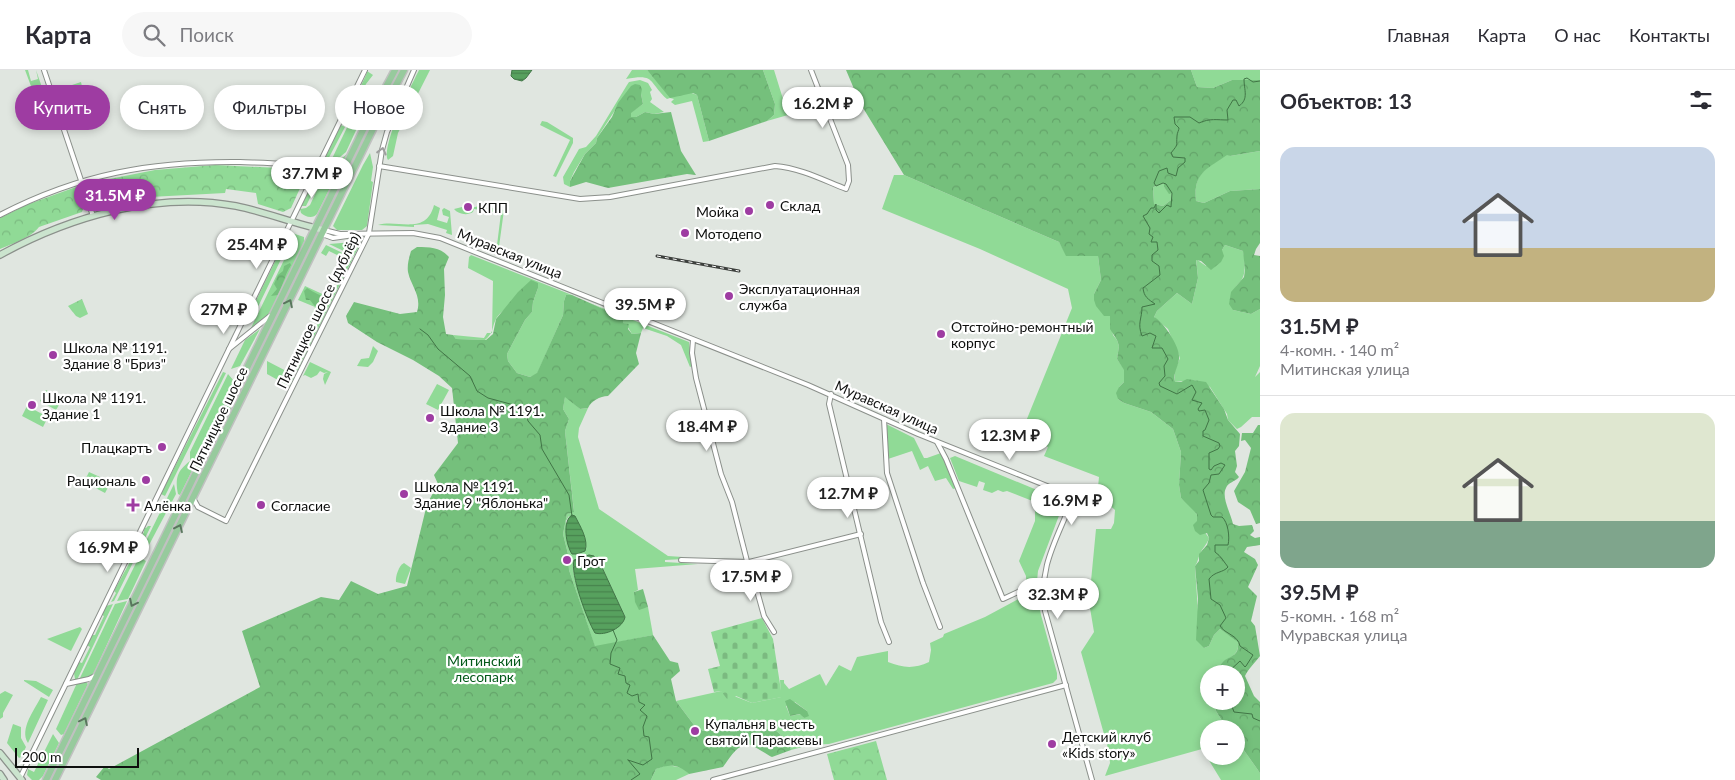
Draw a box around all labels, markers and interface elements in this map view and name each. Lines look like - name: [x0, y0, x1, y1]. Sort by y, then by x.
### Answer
- search box: [122, 12, 472, 57]
- text: Карта: [25, 20, 92, 49]
- icon: search: [140, 21, 168, 49]
- text: Поиск: [180, 23, 234, 46]
- text: Главная: [1387, 24, 1450, 46]
- text: Карта: [1478, 24, 1526, 46]
- text: О нас: [1554, 24, 1601, 46]
- text: Контакты: [1629, 24, 1710, 46]
- chip: Купить: [15, 85, 110, 130]
- chip: Снять: [120, 85, 204, 130]
- chip: Фильтры: [214, 85, 325, 130]
- chip: Новое: [335, 85, 423, 130]
- icon: filters: [1687, 86, 1715, 114]
- pin: 16.2M ₽: [777, 87, 869, 129]
- text: Объектов: 13: [1280, 88, 1412, 113]
- text: 16.2M ₽: [793, 93, 853, 112]
- one-way arrow: [376, 146, 387, 155]
- pin: 37.7M ₽: [266, 156, 358, 199]
- text: 37.7M ₽: [282, 163, 342, 182]
- pin: 31.5M ₽: [69, 178, 161, 221]
- icon: home: [1453, 180, 1543, 270]
- text: 31.5M ₽: [85, 185, 145, 204]
- place label: Склад: [780, 197, 821, 214]
- place label: КПП: [478, 199, 508, 216]
- marker: Склад: [764, 199, 776, 211]
- marker: КПП: [462, 201, 474, 213]
- place label: Мойка: [696, 203, 739, 220]
- marker: Мойка: [743, 205, 755, 217]
- street label: Муравская улица: [455, 224, 565, 282]
- place label: Мотодепо: [695, 225, 762, 242]
- marker: Мотодепо: [679, 227, 691, 239]
- pin: 25.4M ₽: [211, 228, 303, 270]
- street label: Пятницкое шоссе (дублёр): [273, 229, 363, 391]
- text: 25.4M ₽: [227, 234, 287, 253]
- place label: Эксплуатационная служба: [739, 280, 860, 313]
- pin: 39.5M ₽: [599, 288, 691, 330]
- marker: Эксплуатационная служба: [723, 290, 735, 302]
- pin: 27M ₽: [189, 292, 259, 335]
- text: 39.5M ₽: [615, 294, 675, 313]
- text: 27M ₽: [201, 299, 247, 318]
- one-way arrow: [283, 299, 293, 308]
- text: 31.5M ₽: [1280, 313, 1359, 338]
- place label: Отстойно-ремонтный корпус: [951, 318, 1094, 351]
- marker: Отстойно-ремонтный корпус: [935, 328, 947, 340]
- place label: Школа № 1191. Здание 8 "Бриз": [63, 339, 167, 372]
- text: 4-комн. · 140 m²: [1280, 340, 1399, 359]
- marker: Школа № 1191. Здание 8 "Бриз": [47, 349, 59, 361]
- text: Митинская улица: [1280, 359, 1410, 378]
- street label: Пятницкое шоссе: [185, 364, 251, 474]
- street label: Муравская улица: [833, 377, 941, 437]
- place label: Школа № 1191. Здание 1: [42, 389, 146, 422]
- marker: Школа № 1191. Здание 1: [26, 399, 38, 411]
- place label: Школа № 1191. Здание 3: [440, 402, 544, 435]
- pin: 18.4M ₽: [661, 410, 753, 452]
- marker: Школа № 1191. Здание 3: [424, 412, 436, 424]
- text: 18.4M ₽: [677, 416, 737, 435]
- pin: 12.3M ₽: [964, 418, 1056, 461]
- text: 12.3M ₽: [980, 425, 1040, 444]
- place label: Плацкартъ: [81, 439, 152, 456]
- marker: Плацкартъ: [156, 441, 168, 453]
- icon: home: [1453, 445, 1543, 535]
- place label: Рациональ: [67, 472, 136, 489]
- marker: Рациональ: [140, 474, 152, 486]
- pin: 12.7M ₽: [802, 476, 894, 519]
- place label: Школа № 1191. Здание 9 "Яблонька": [414, 478, 548, 511]
- text: 12.7M ₽: [818, 483, 878, 502]
- pin: 16.9M ₽: [1026, 484, 1118, 526]
- marker: Школа № 1191. Здание 9 "Яблонька": [398, 488, 410, 500]
- text: 16.9M ₽: [1042, 490, 1102, 509]
- place label: Алёнка: [144, 497, 191, 514]
- place label: Согласие: [271, 497, 330, 514]
- marker: Алёнка: [126, 498, 140, 512]
- marker: Согласие: [255, 499, 267, 511]
- one-way arrow: [173, 524, 183, 533]
- pin: 16.9M ₽: [62, 530, 154, 573]
- text: 16.9M ₽: [78, 537, 138, 556]
- place label: Грот: [577, 552, 605, 569]
- marker: Грот: [561, 554, 573, 566]
- pin: 17.5M ₽: [705, 560, 797, 602]
- text: 17.5M ₽: [721, 566, 781, 585]
- pin: 32.3M ₽: [1012, 578, 1104, 620]
- text: 39.5M ₽: [1280, 579, 1359, 604]
- text: 32.3M ₽: [1028, 584, 1088, 603]
- one-way arrow: [129, 598, 139, 607]
- text: 5-комн. · 168 m²: [1280, 606, 1399, 625]
- text: Муравская улица: [1280, 625, 1407, 644]
- park label: Митинский лесопарк: [447, 652, 521, 685]
- map controls: [1200, 665, 1245, 765]
- button: +: [1200, 665, 1245, 710]
- place label: Купальня в честь святой Параскевы: [705, 715, 822, 748]
- one-way arrow: [78, 717, 88, 726]
- button: −: [1200, 720, 1245, 765]
- marker: Купальня в честь святой Параскевы: [689, 725, 701, 737]
- place label: Детский клуб «Kids story»: [1062, 728, 1151, 761]
- marker: Детский клуб «Kids story»: [1046, 738, 1058, 750]
- scale bar: [15, 745, 139, 768]
- text: 200 m: [22, 748, 61, 765]

